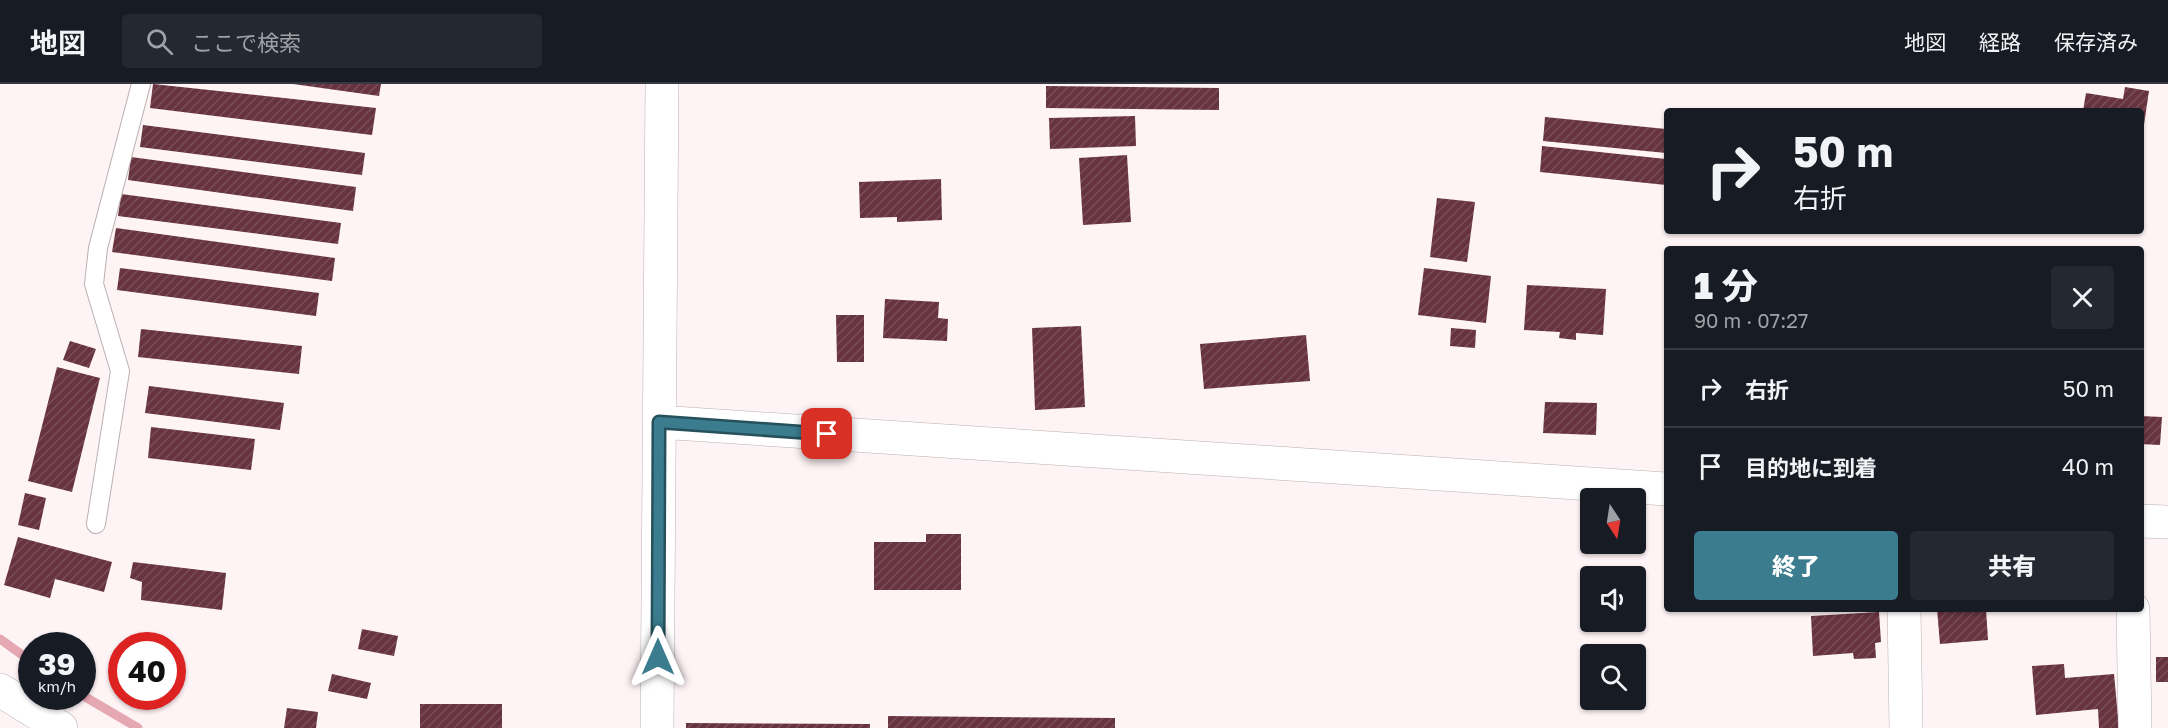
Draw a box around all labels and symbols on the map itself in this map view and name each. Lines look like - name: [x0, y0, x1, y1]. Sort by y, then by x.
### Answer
- pin: [801, 408, 852, 459]
- north arrow: [1580, 488, 1646, 554]
- position arrow: [626, 625, 690, 689]
- speed limit sign: 40: [108, 632, 186, 710]

